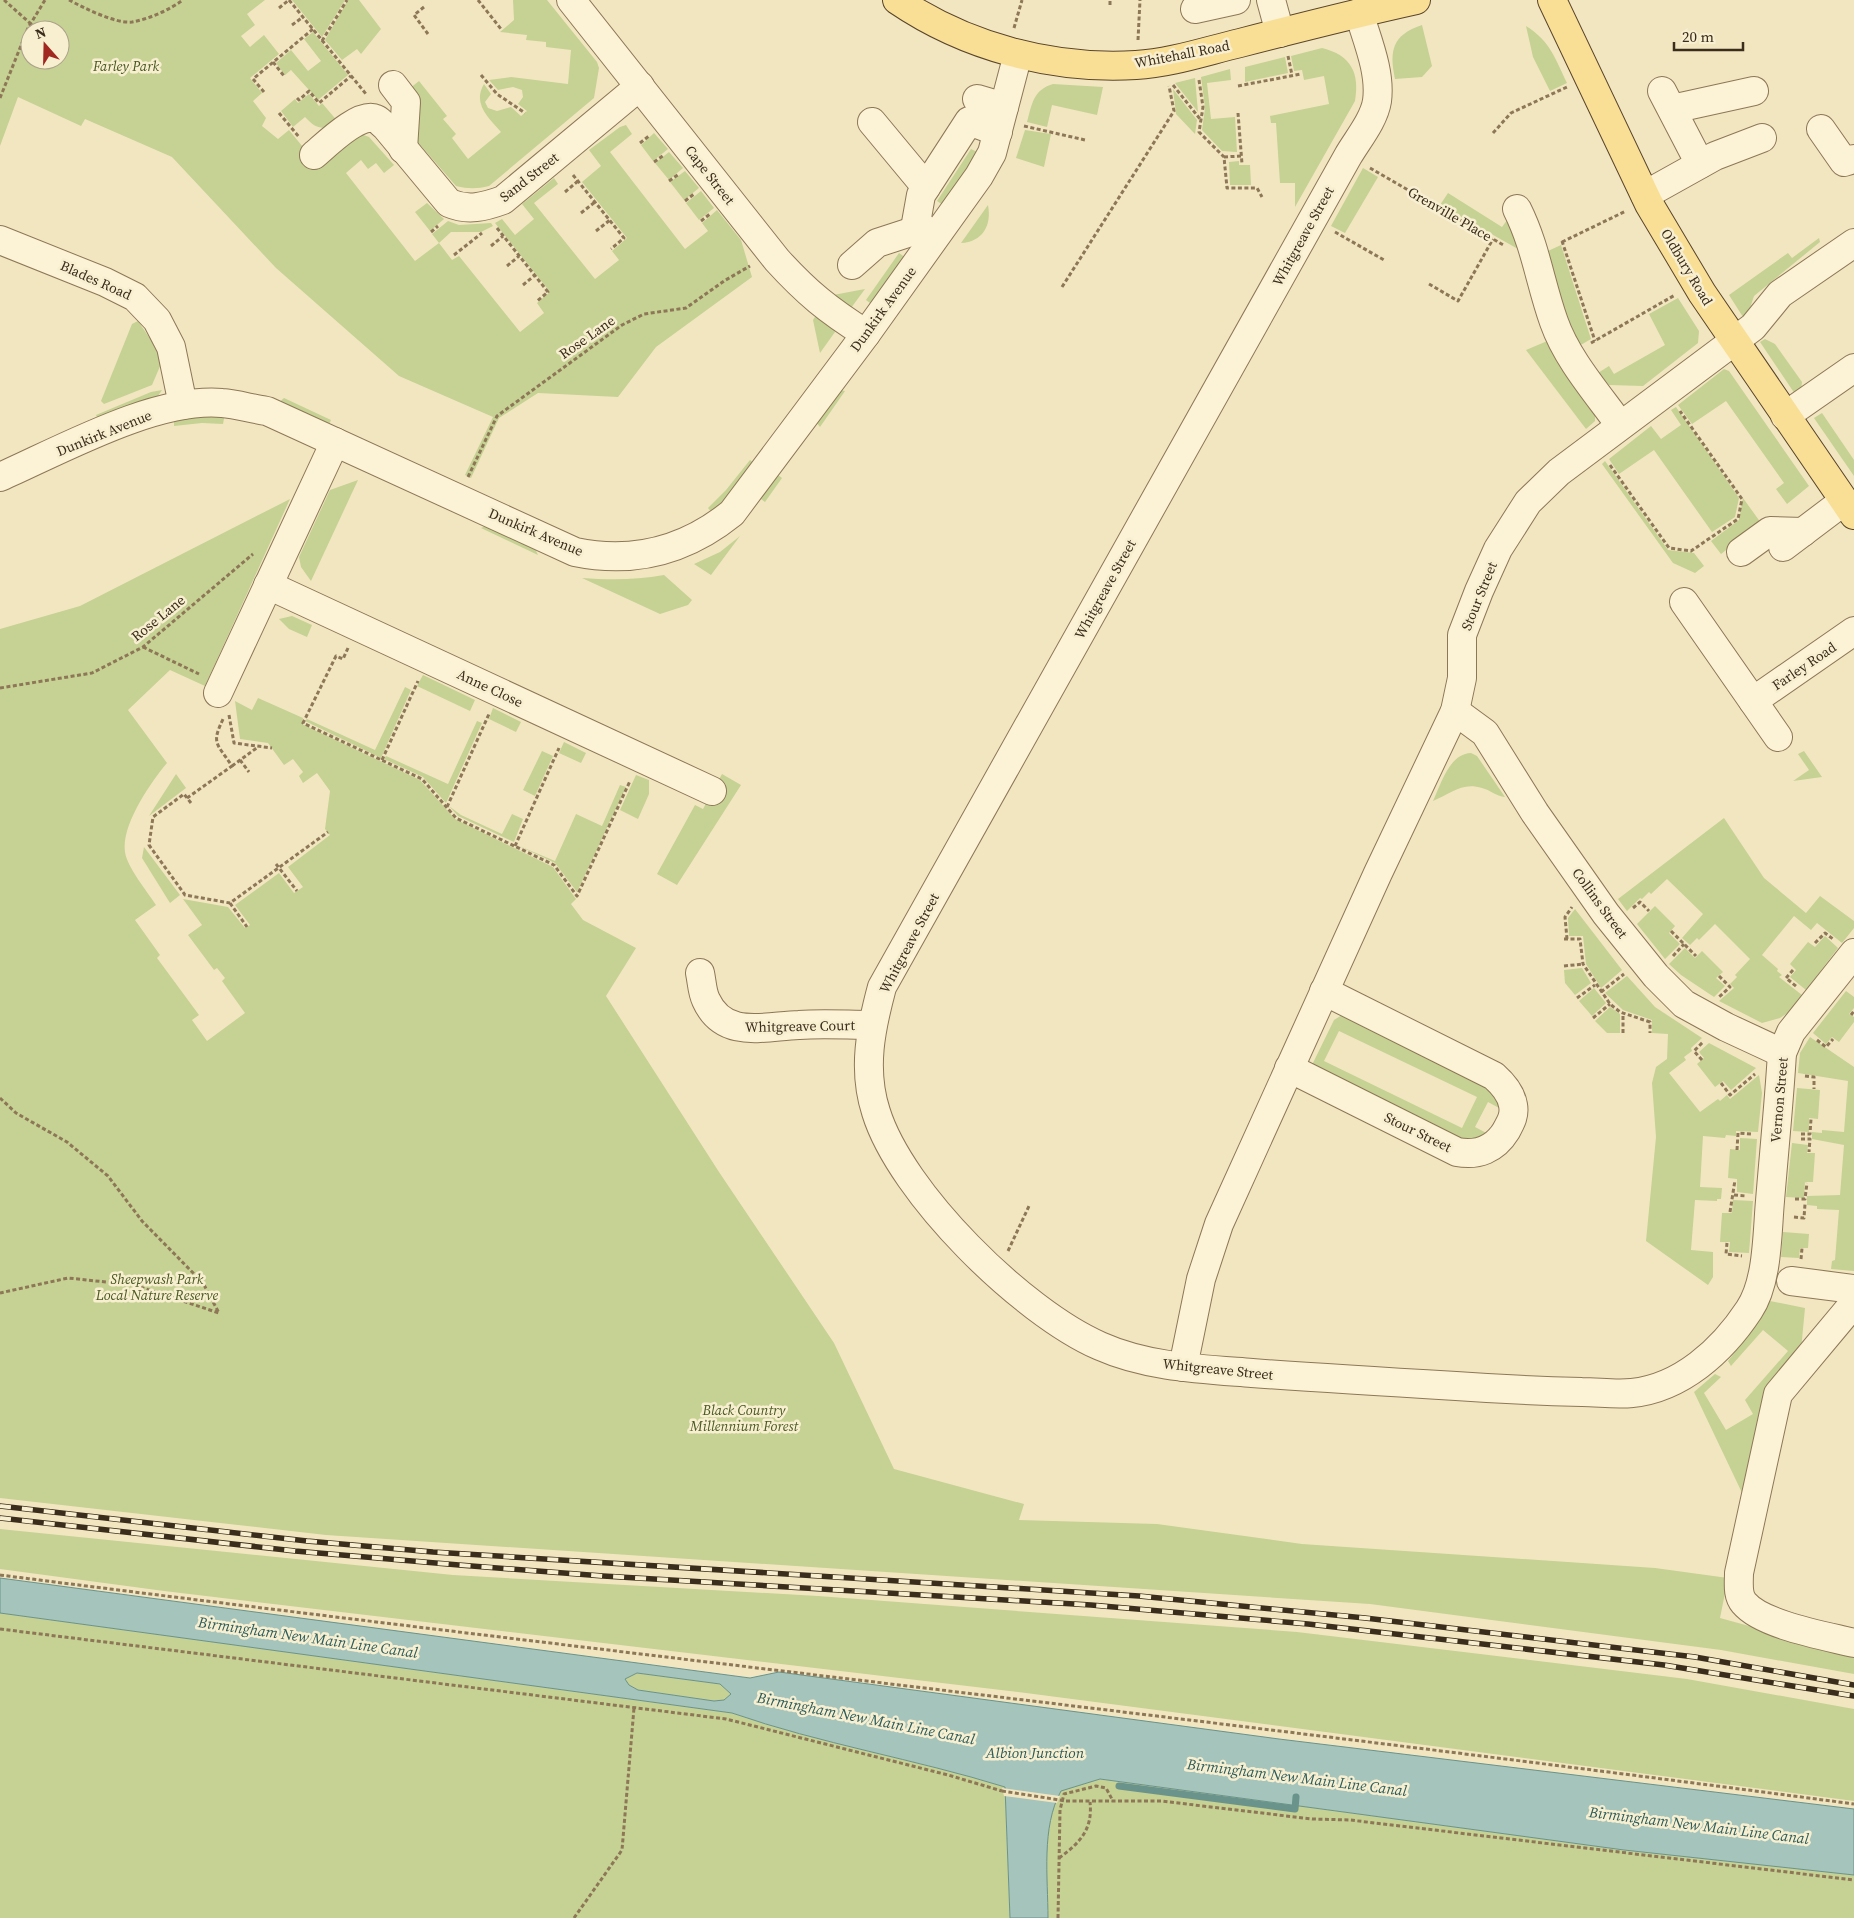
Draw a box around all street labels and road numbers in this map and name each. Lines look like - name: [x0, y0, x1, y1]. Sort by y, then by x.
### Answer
- street label: Whitehall Road: [1133, 35, 1231, 73]
- street label: Cape Street: [680, 141, 740, 209]
- street label: Sand Street: [495, 147, 563, 206]
- street label: Whitgreave Street: [1267, 182, 1339, 289]
- street label: Grenville Place: [1404, 182, 1496, 246]
- street label: Oldbury Road: [1656, 225, 1718, 309]
- street label: Blades Road: [57, 255, 135, 305]
- street label: Dunkirk Avenue: [845, 262, 921, 356]
- street label: Rose Lane: [555, 310, 619, 364]
- street label: Dunkirk Avenue: [53, 405, 155, 461]
- street label: Dunkirk Avenue: [486, 503, 586, 561]
- street label: Whitgreave Street: [1069, 535, 1141, 642]
- street label: Stour Street: [1456, 558, 1502, 633]
- street label: Rose Lane: [127, 590, 189, 646]
- street label: Farley Road: [1768, 637, 1840, 695]
- street label: Anne Close: [454, 664, 526, 712]
- street label: Collins Street: [1568, 864, 1633, 943]
- street label: Whitgreave Street: [874, 889, 944, 997]
- street label: Whitgreave Court: [745, 1015, 856, 1037]
- street label: Vernon Street: [1765, 1056, 1793, 1144]
- street label: Stour Street: [1381, 1107, 1455, 1157]
- street label: Whitgreave Street: [1162, 1353, 1275, 1385]

